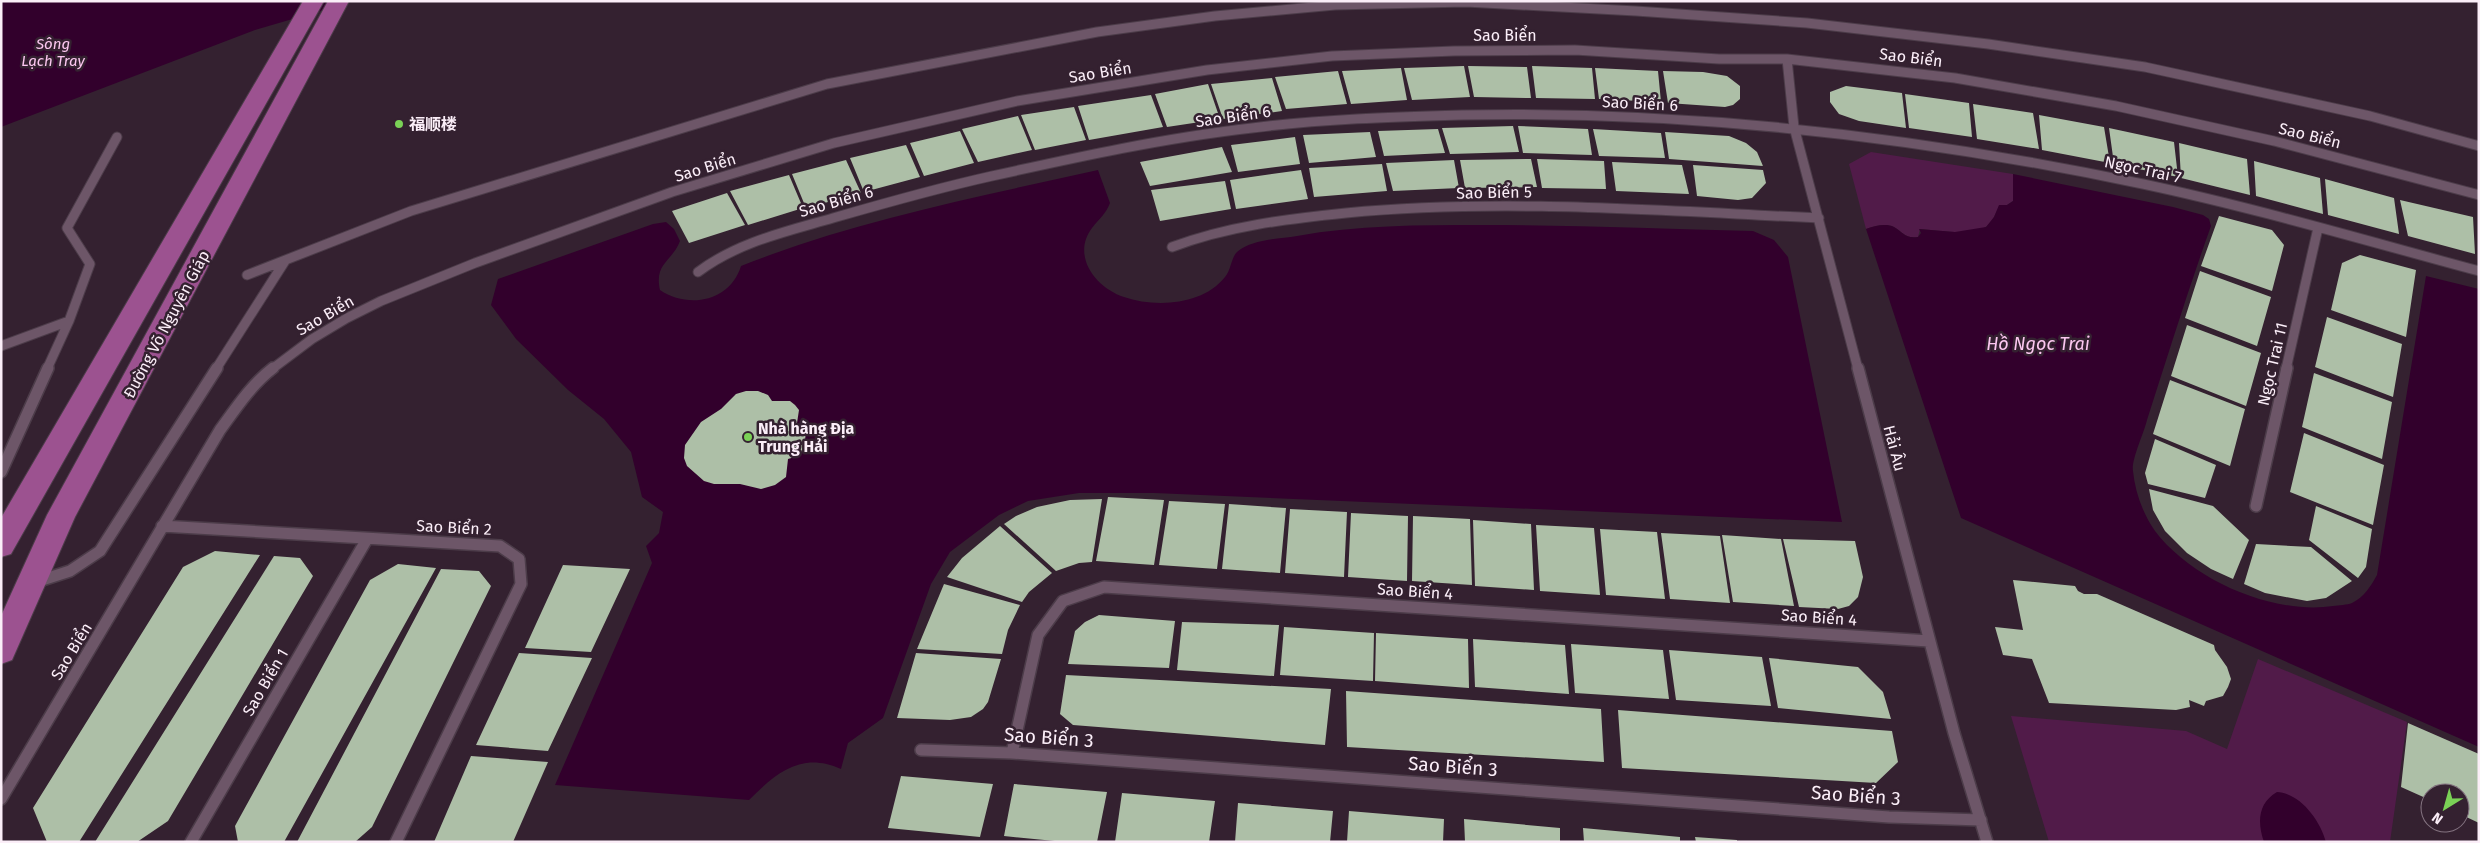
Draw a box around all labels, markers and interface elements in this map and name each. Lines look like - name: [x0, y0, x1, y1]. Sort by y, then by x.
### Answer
- street label: Sao Biển: [1473, 25, 1537, 45]
- water label: Sông Lạch Tray: [21, 35, 85, 70]
- street label: Sao Biển: [1878, 43, 1944, 71]
- street label: Sao Biển: [1067, 57, 1133, 87]
- street label: Sao Biển 6: [1601, 91, 1679, 115]
- street label: Sao Biển 6: [1194, 101, 1272, 131]
- place label: 福顺楼: [409, 115, 457, 134]
- marker: 福顺楼: [393, 118, 405, 130]
- street label: Sao Biển: [2277, 118, 2343, 152]
- street label: Sao Biển: [672, 148, 738, 186]
- street label: Ngọc Trai 7: [2103, 152, 2183, 187]
- street label: Sao Biển 6: [797, 181, 875, 221]
- street label: Sao Biển 5: [1456, 181, 1532, 203]
- street label: Đường Võ Nguyên Giáp: [119, 247, 213, 401]
- street label: Sao Biển: [293, 290, 357, 340]
- street label: Ngọc Trai 11: [2254, 321, 2291, 408]
- water label: Hồ Ngọc Trai: [1986, 333, 2090, 355]
- place label: Nhà hàng Địa Trung Hải: [758, 419, 854, 456]
- street label: Hải Âu: [1879, 423, 1911, 473]
- marker: Nhà hàng Địa Trung Hải: [742, 431, 754, 443]
- street label: Sao Biển 2: [416, 515, 492, 539]
- street label: Sao Biển 4: [1376, 578, 1454, 604]
- street label: Sao Biển 4: [1780, 604, 1858, 630]
- street label: Sao Biển: [46, 619, 96, 683]
- street label: Sao Biển 1: [238, 645, 292, 719]
- street label: Sao Biển 3: [1003, 723, 1095, 752]
- street label: Sao Biển 3: [1407, 752, 1499, 781]
- street label: Sao Biển 3: [1810, 781, 1902, 810]
- north arrow: [2420, 783, 2470, 833]
- text: N: [2429, 808, 2446, 828]

